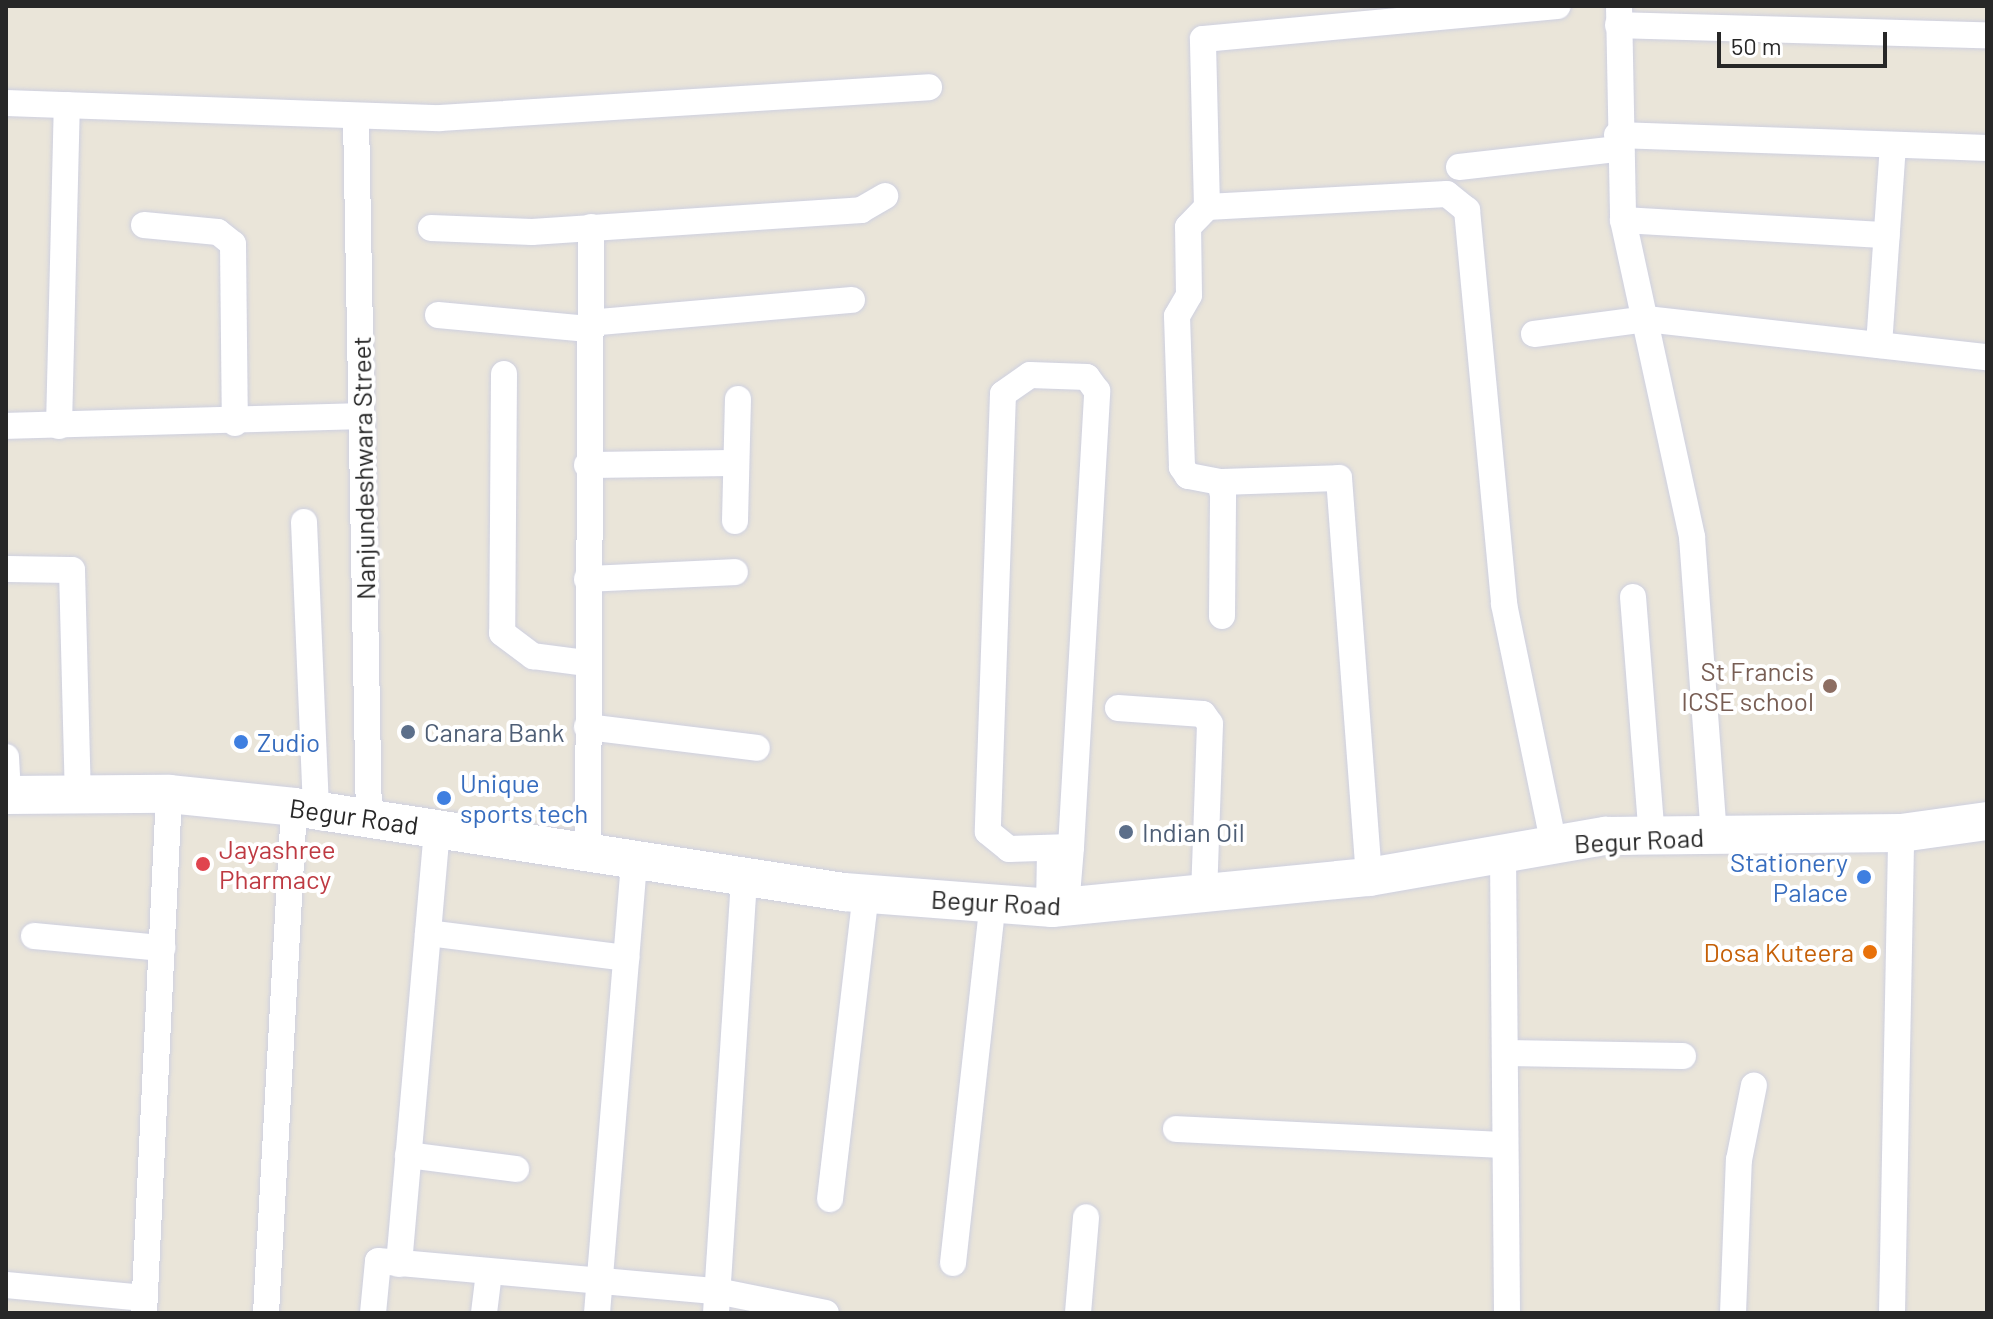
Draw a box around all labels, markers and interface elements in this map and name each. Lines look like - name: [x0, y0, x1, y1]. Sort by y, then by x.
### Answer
- scale bar: [1721, 16, 1891, 66]
- text: 50 m: [1731, 31, 1782, 60]
- street label: Nanjundeshwara Street: [345, 336, 381, 600]
- place label: St Francis ICSE school: [1681, 655, 1814, 716]
- marker: St Francis ICSE school: [1821, 677, 1839, 695]
- place label: Canara Bank: [424, 716, 565, 748]
- marker: Canara Bank: [399, 723, 417, 741]
- place label: Zudio: [257, 726, 320, 758]
- marker: Zudio: [232, 733, 250, 751]
- place label: Unique sports tech: [460, 767, 588, 828]
- marker: Unique sports tech: [435, 789, 453, 807]
- street label: Begur Road: [287, 791, 421, 841]
- place label: Indian Oil: [1142, 816, 1245, 848]
- street label: Begur Road: [1573, 821, 1705, 859]
- marker: Indian Oil: [1117, 823, 1135, 841]
- place label: Jayashree Pharmacy: [219, 833, 336, 894]
- place label: Stationery Palace: [1730, 846, 1848, 908]
- marker: Jayashree Pharmacy: [194, 855, 212, 873]
- marker: Stationery Palace: [1855, 868, 1873, 886]
- street label: Begur Road: [930, 883, 1062, 921]
- place label: Dosa Kuteera: [1703, 936, 1854, 968]
- marker: Dosa Kuteera: [1861, 943, 1879, 961]

